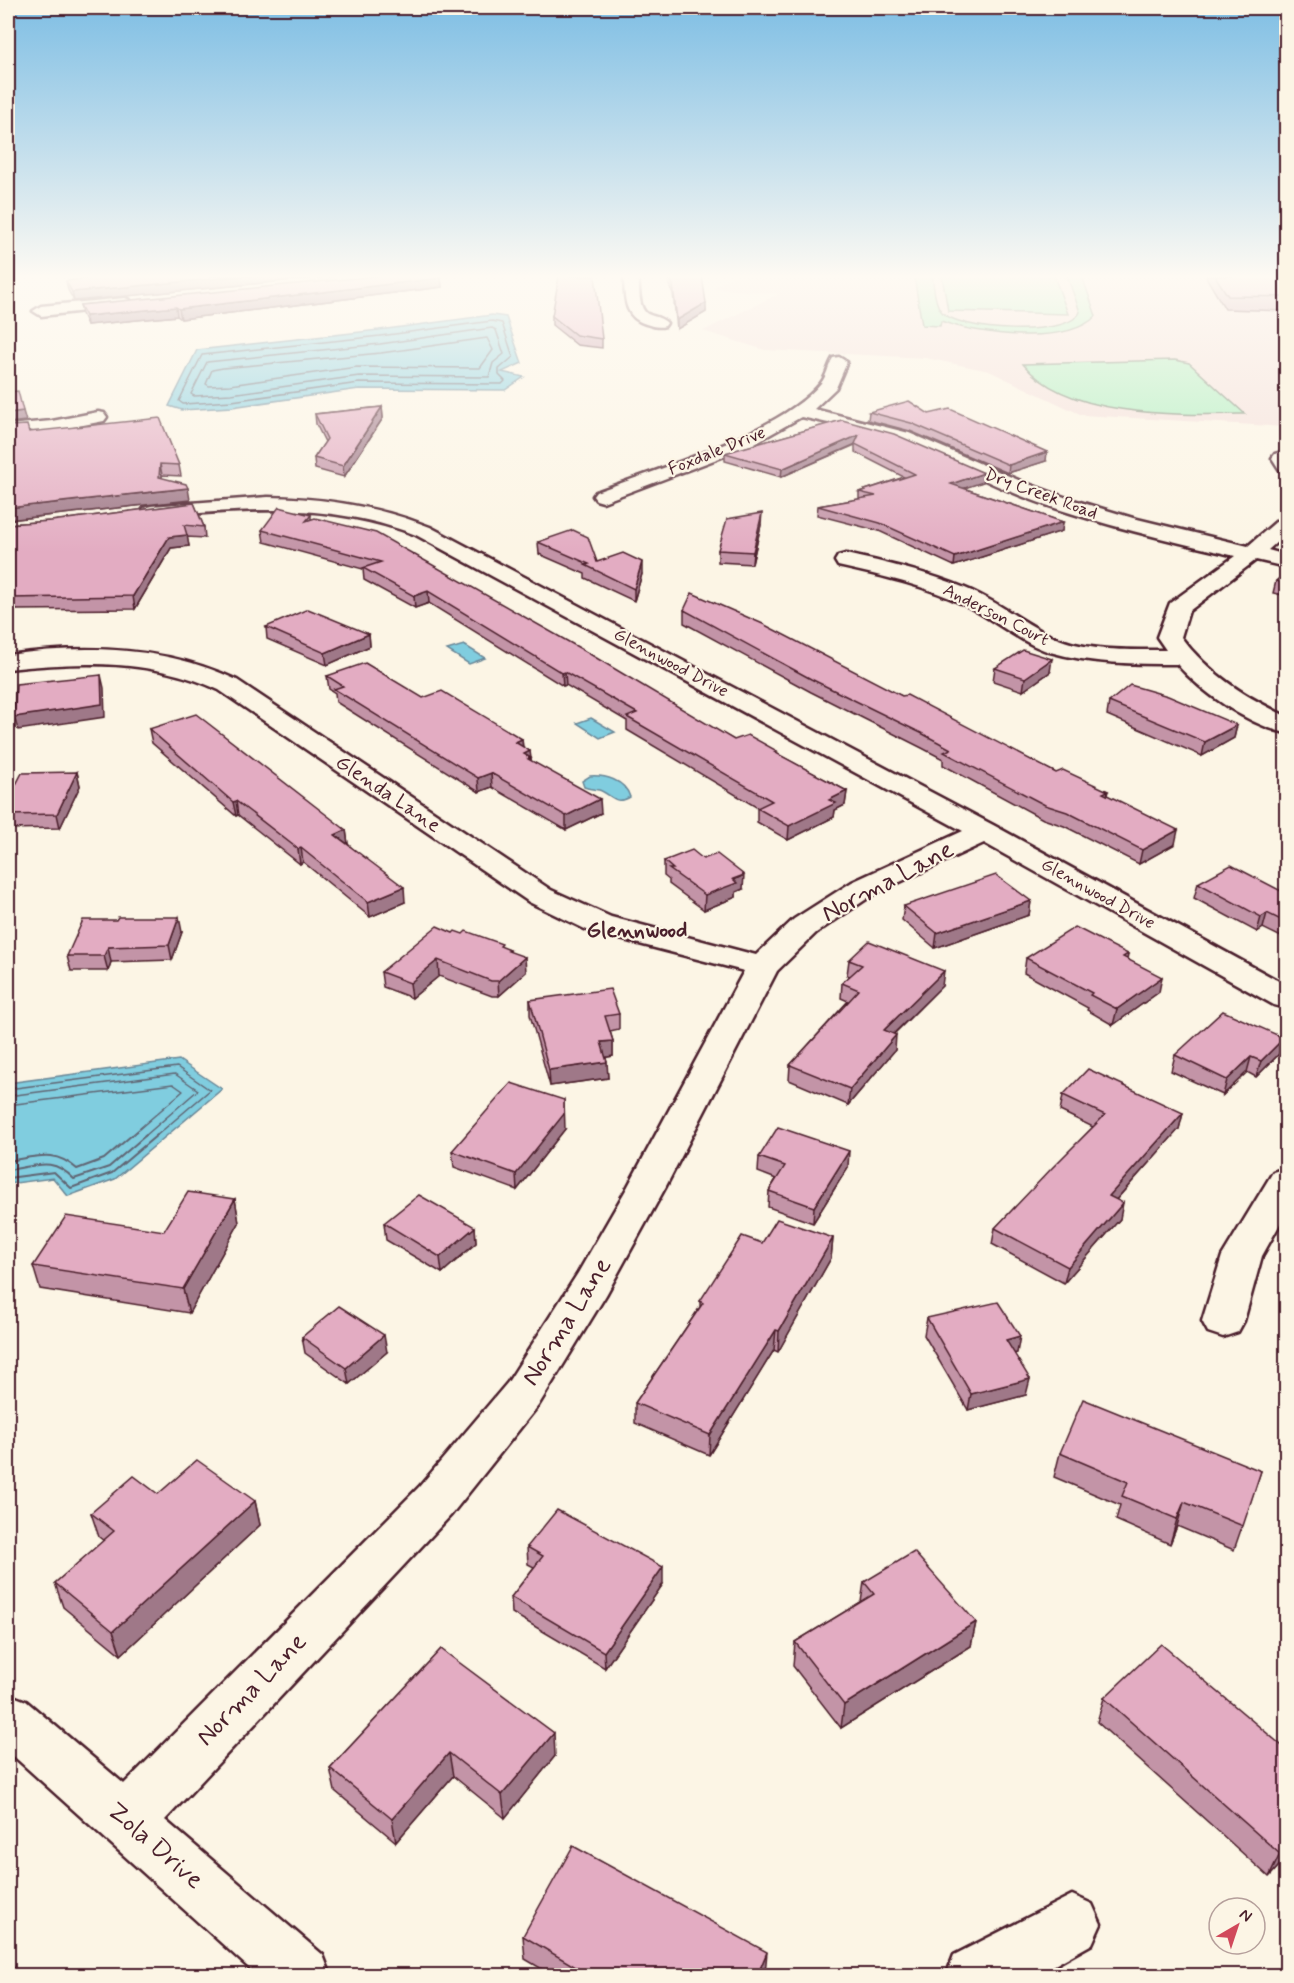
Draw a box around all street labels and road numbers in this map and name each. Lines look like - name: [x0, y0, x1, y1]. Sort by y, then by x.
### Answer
- street label: Foxdale Drive: [665, 421, 769, 481]
- street label: Dry Creek Road: [981, 462, 1101, 526]
- street label: Anderson Court: [939, 578, 1053, 652]
- street label: Glennwood Drive: [609, 623, 733, 703]
- street label: Glenda Lane: [330, 748, 446, 840]
- street label: Norma Lane: [816, 833, 960, 931]
- street label: Glennwood Drive: [1037, 853, 1159, 935]
- street label: Norma Lane: [514, 1251, 620, 1393]
- street label: Norma Lane: [189, 1626, 315, 1754]
- street label: Zola Drive: [100, 1795, 211, 1897]

